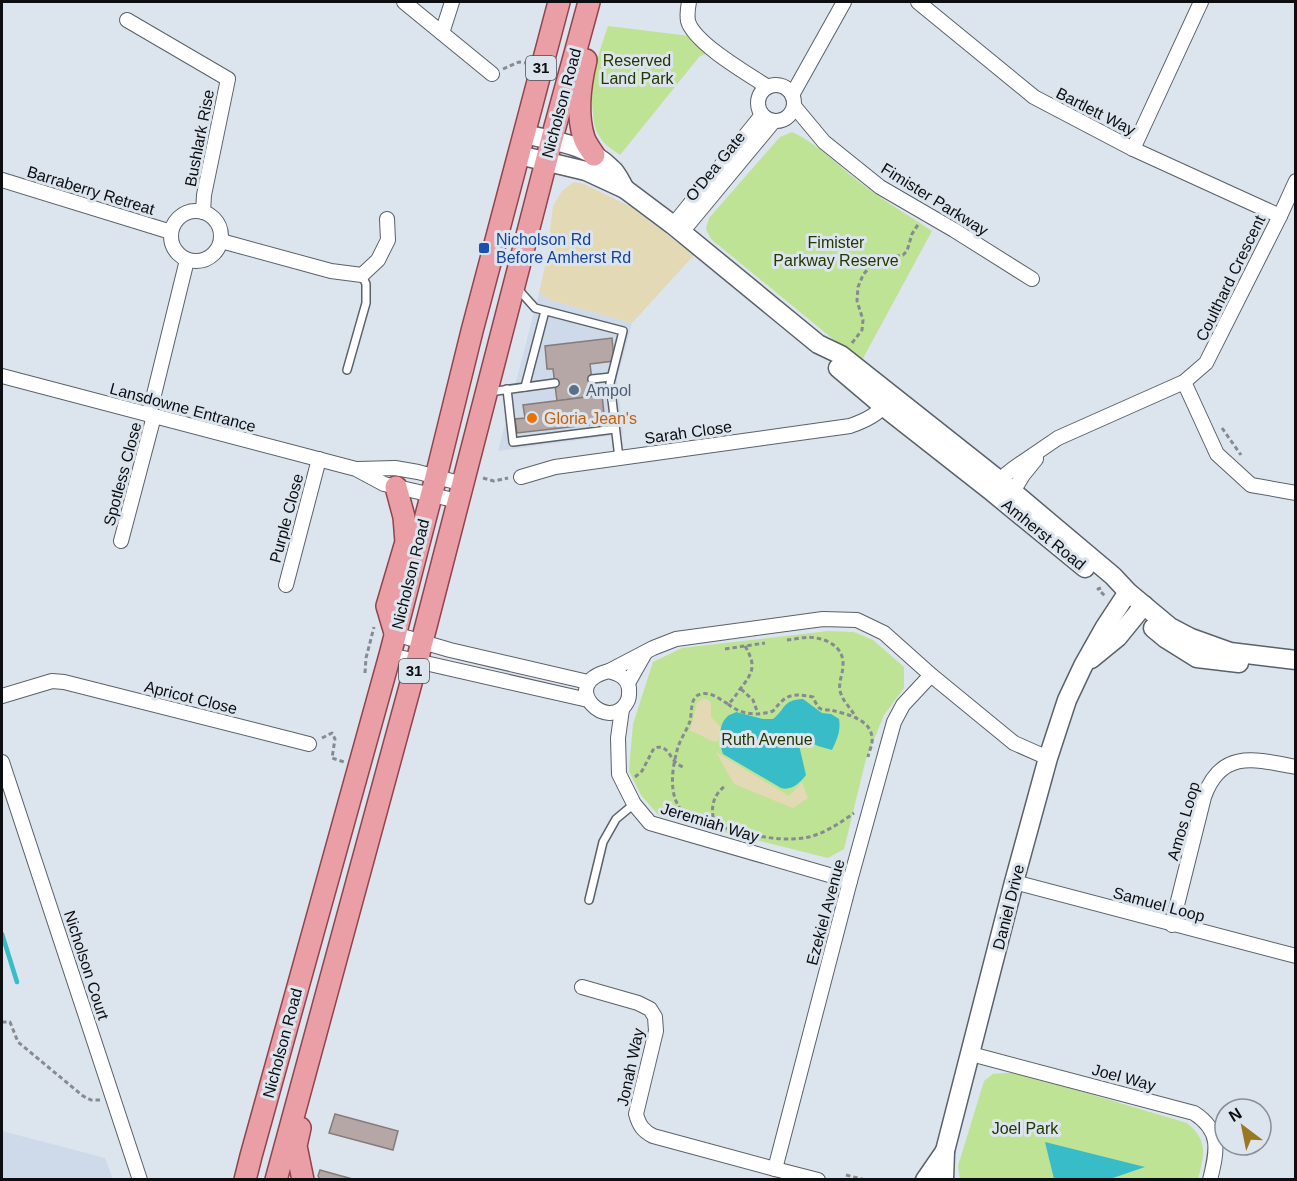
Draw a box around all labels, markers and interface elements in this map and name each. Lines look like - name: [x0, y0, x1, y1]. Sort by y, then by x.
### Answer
- street label: Nicholson Road: [539, 46, 584, 160]
- park label: Reserved Land Park: [601, 52, 674, 87]
- road number: 31: [526, 56, 556, 80]
- street label: Bartlett Way: [1053, 84, 1138, 139]
- street label: Bushlark Rise: [182, 88, 217, 188]
- street label: O'Dea Gate: [682, 128, 748, 204]
- street label: Fimister Parkway: [878, 160, 991, 239]
- street label: Barraberry Retreat: [25, 163, 157, 218]
- street label: Coulthard Crescent: [1193, 212, 1269, 344]
- place label: Nicholson Rd Before Amherst Rd: [496, 231, 631, 266]
- park label: Fimister Parkway Reserve: [773, 234, 899, 269]
- marker: Nicholson Rd Before Amherst Rd: [477, 241, 491, 255]
- street label: Lansdowne Entrance: [108, 380, 258, 435]
- place label: Ampol: [586, 382, 631, 399]
- marker: Ampol: [567, 383, 581, 397]
- place label: Gloria Jean's: [544, 410, 637, 427]
- marker: Gloria Jean's: [525, 411, 539, 425]
- street label: Sarah Close: [643, 418, 733, 447]
- street label: Spotless Close: [100, 420, 145, 528]
- street label: Purple Close: [266, 472, 307, 565]
- street label: Amherst Road: [999, 496, 1089, 573]
- street label: Nicholson Road: [389, 517, 432, 631]
- road number: 31: [399, 659, 429, 683]
- street label: Apricot Close: [143, 678, 239, 717]
- park label: Ruth Avenue: [721, 731, 813, 748]
- street label: Amos Loop: [1164, 780, 1203, 862]
- street label: Jeremiah Way: [659, 799, 761, 845]
- street label: Ezekiel Avenue: [803, 857, 848, 967]
- street label: Daniel Drive: [990, 863, 1027, 951]
- street label: Samuel Loop: [1111, 884, 1207, 925]
- street label: Nicholson Court: [61, 908, 112, 1022]
- street label: Nicholson Road: [260, 986, 305, 1100]
- street label: Jonah Way: [614, 1026, 647, 1108]
- street label: Joel Way: [1090, 1061, 1158, 1094]
- north arrow: [1213, 1097, 1273, 1157]
- text: N: [1226, 1104, 1245, 1125]
- park label: Joel Park: [992, 1120, 1059, 1137]

